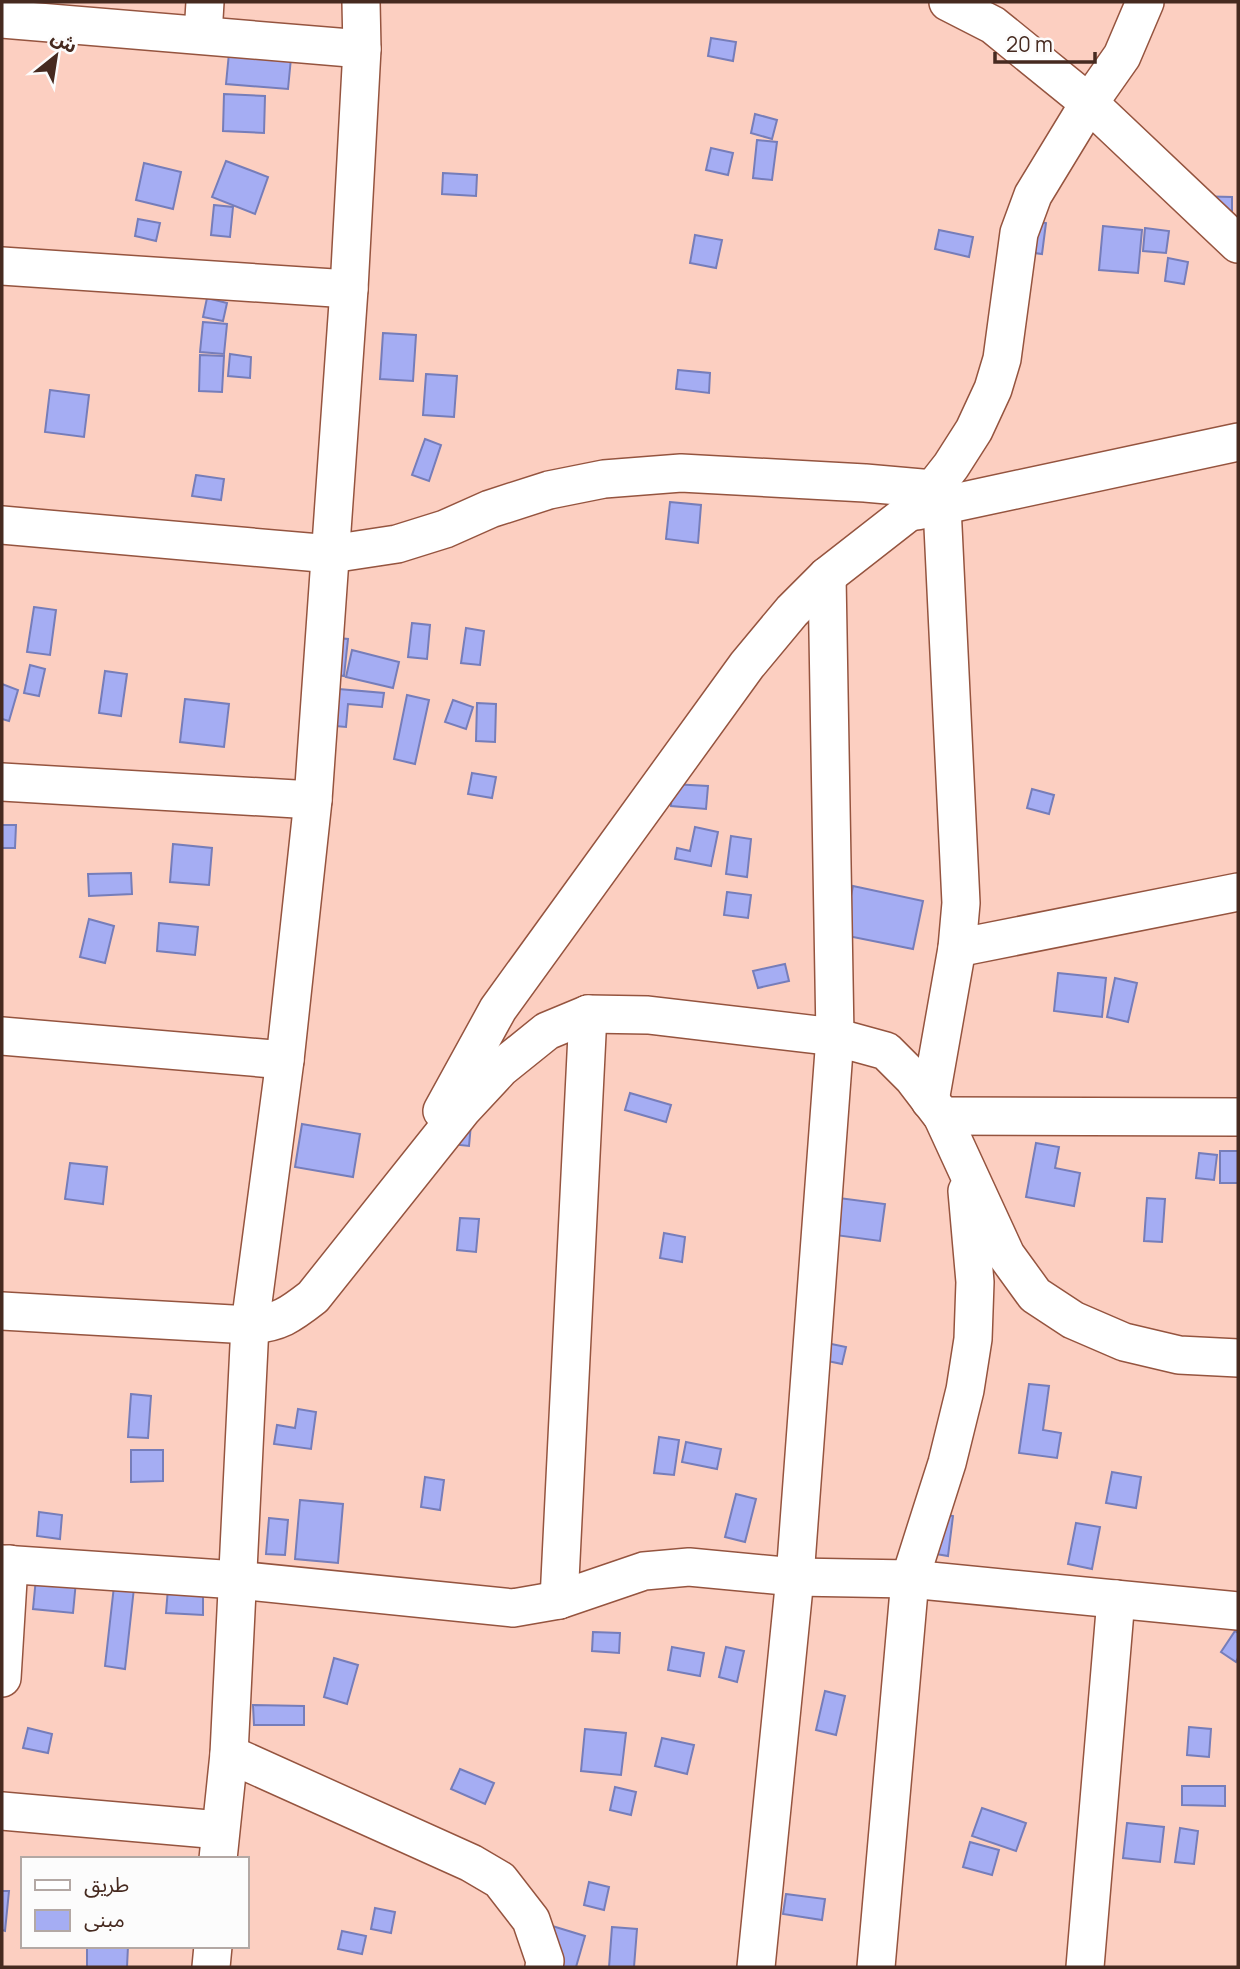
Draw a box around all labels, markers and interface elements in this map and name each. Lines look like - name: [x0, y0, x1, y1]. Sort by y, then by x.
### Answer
- north arrow: [21, 21, 91, 91]
- scale bar: [995, 21, 1095, 65]
- text: ش: [47, 24, 82, 59]
- text: 20 m: [1006, 30, 1053, 58]
- legend: [21, 1857, 248, 1948]
- text: طريق: [84, 1870, 129, 1898]
- text: مبنى: [84, 1905, 125, 1933]

